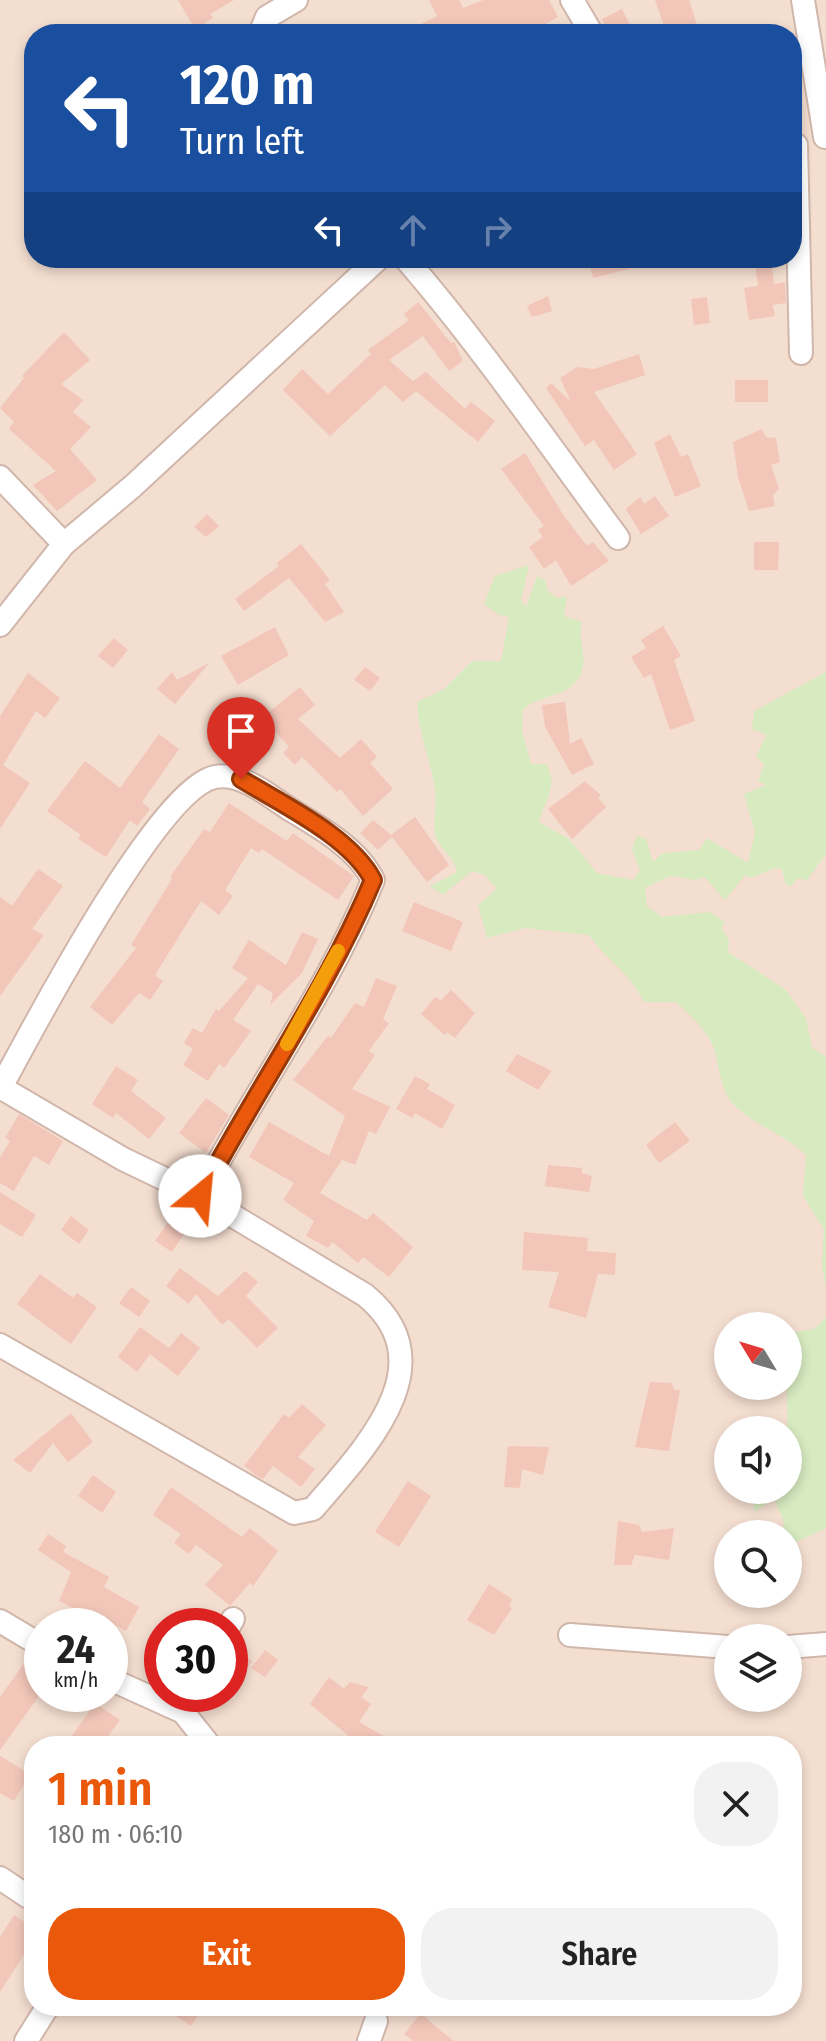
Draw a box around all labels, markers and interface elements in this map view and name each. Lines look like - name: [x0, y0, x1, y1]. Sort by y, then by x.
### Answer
- text: 120 m: [180, 52, 315, 119]
- icon: left: [48, 56, 152, 160]
- text: Turn left: [180, 120, 304, 164]
- icon: left: [307, 208, 351, 252]
- icon: ahead: [391, 208, 435, 252]
- icon: right: [475, 208, 519, 252]
- pin: [207, 697, 275, 779]
- icon: arrive: [219, 709, 263, 753]
- position arrow: [158, 1154, 242, 1238]
- north arrow: [714, 1312, 802, 1400]
- map controls: [714, 1312, 802, 1712]
- button: sound: [714, 1416, 802, 1504]
- button: search: [714, 1520, 802, 1608]
- speed limit sign: 30: [144, 1608, 248, 1712]
- button: layers: [714, 1624, 802, 1712]
- text: 24: [57, 1626, 95, 1674]
- text: km/h: [54, 1668, 98, 1692]
- text: 1 min: [48, 1760, 153, 1818]
- button: close: [694, 1762, 778, 1846]
- text: 180 m · 06:10: [48, 1819, 183, 1850]
- button: Exit: [48, 1908, 405, 2000]
- button: Share: [421, 1908, 778, 2000]

